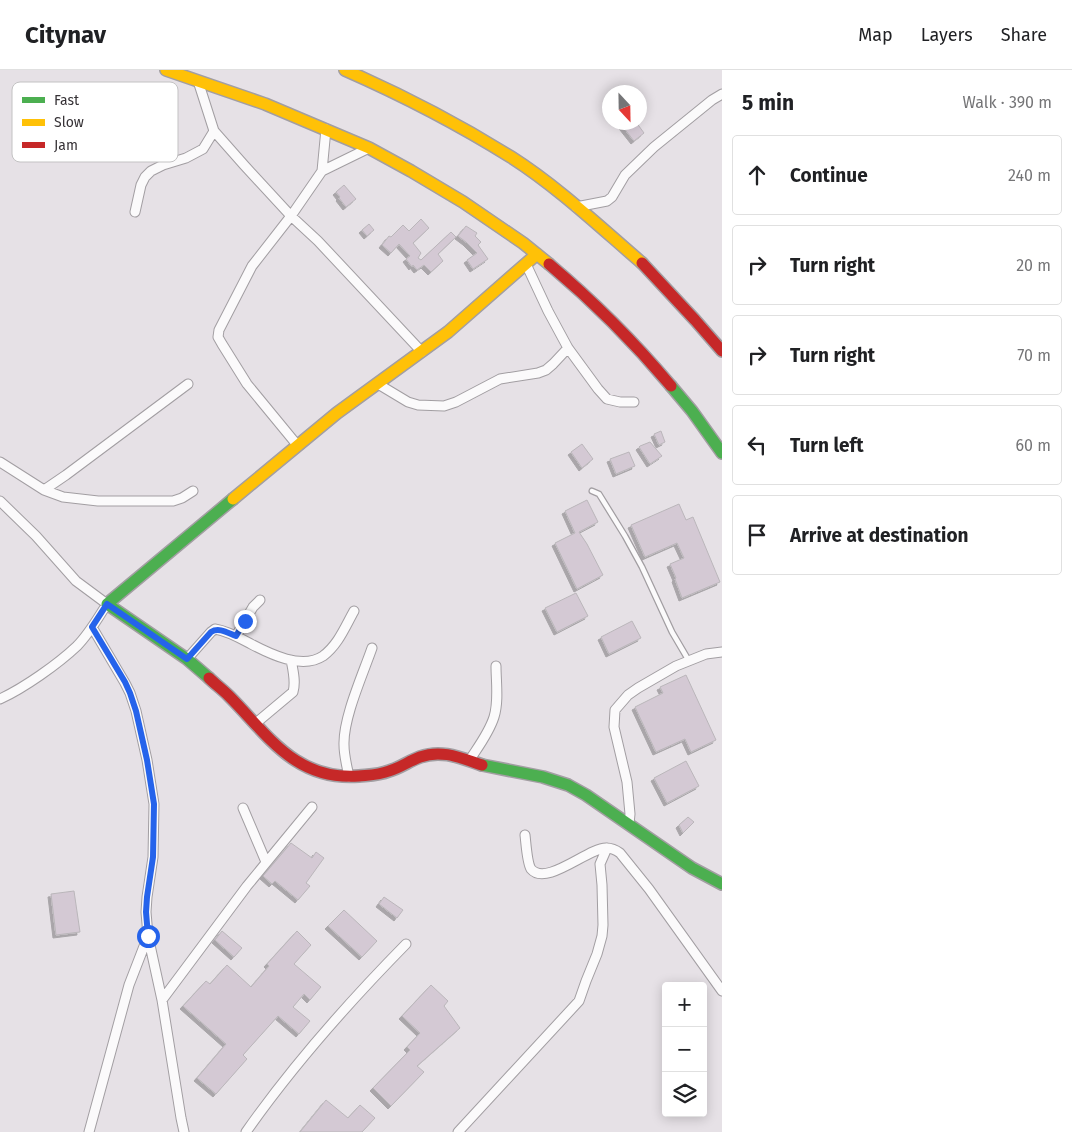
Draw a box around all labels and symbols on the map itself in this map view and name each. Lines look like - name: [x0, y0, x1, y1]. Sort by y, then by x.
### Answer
- legend: [12, 82, 178, 162]
- north arrow: [602, 85, 647, 130]
- text: Fast: [54, 92, 80, 109]
- text: Slow: [54, 114, 84, 131]
- text: Jam: [54, 137, 78, 154]
- route end: [234, 610, 257, 633]
- route start: [137, 925, 160, 948]

